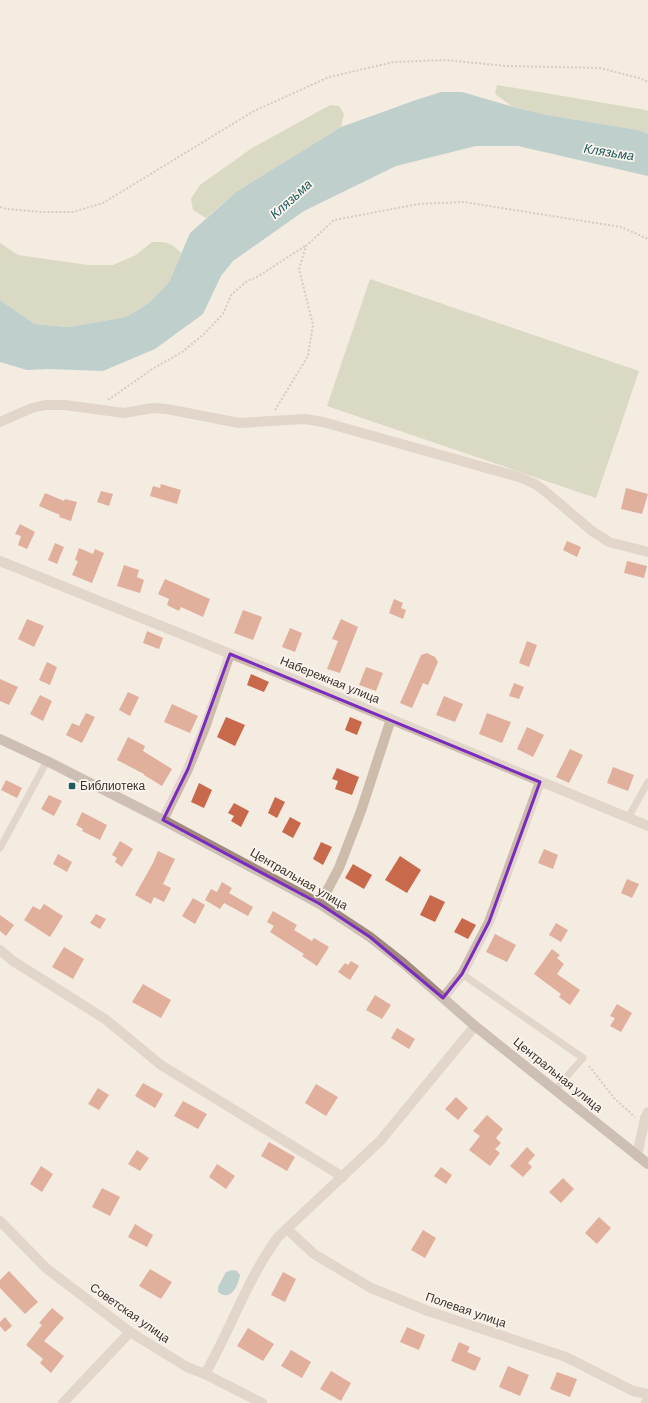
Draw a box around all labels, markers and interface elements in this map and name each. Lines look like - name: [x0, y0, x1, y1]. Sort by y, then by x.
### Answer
- water label: Клязьма: [583, 141, 635, 163]
- water label: Клязьма: [267, 176, 315, 222]
- street label: Набережная улица: [278, 654, 382, 706]
- place label: Библиотека: [80, 779, 146, 793]
- marker: Библиотека: [67, 781, 77, 791]
- street label: Центральная улица: [248, 845, 351, 913]
- street label: Центральная улица: [511, 1035, 606, 1115]
- street label: Советская улица: [87, 1280, 173, 1346]
- street label: Полевая улица: [424, 1290, 509, 1330]

